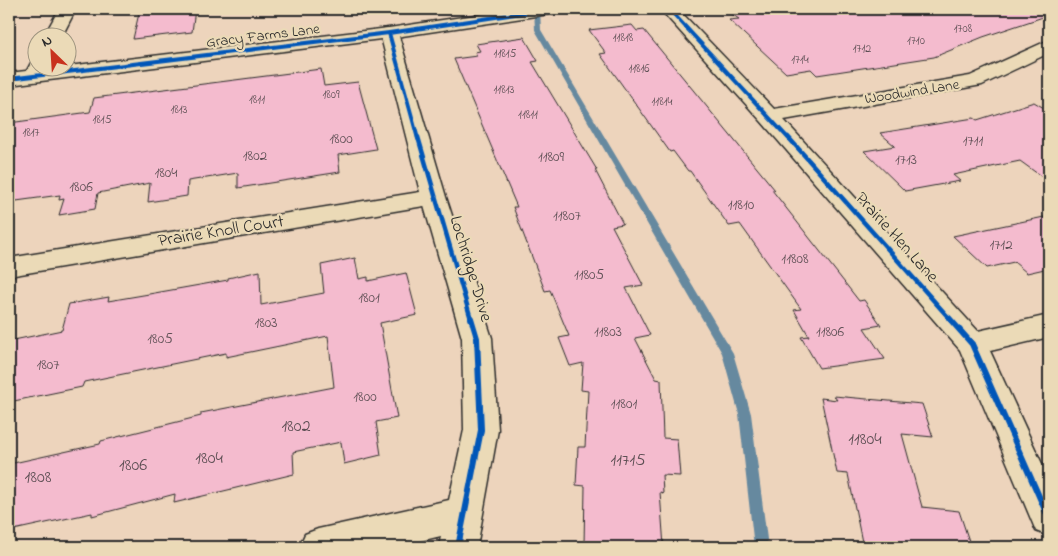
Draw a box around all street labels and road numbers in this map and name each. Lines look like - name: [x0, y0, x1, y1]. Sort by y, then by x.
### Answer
- street label: Gracy Farms Lane: [205, 18, 321, 55]
- street label: Woodwind Lane: [863, 74, 961, 110]
- street label: Prairie Hen Lane: [848, 187, 945, 290]
- street label: Prairie Knoll Court: [156, 209, 286, 255]
- street label: Lochridge Drive: [441, 213, 499, 326]

